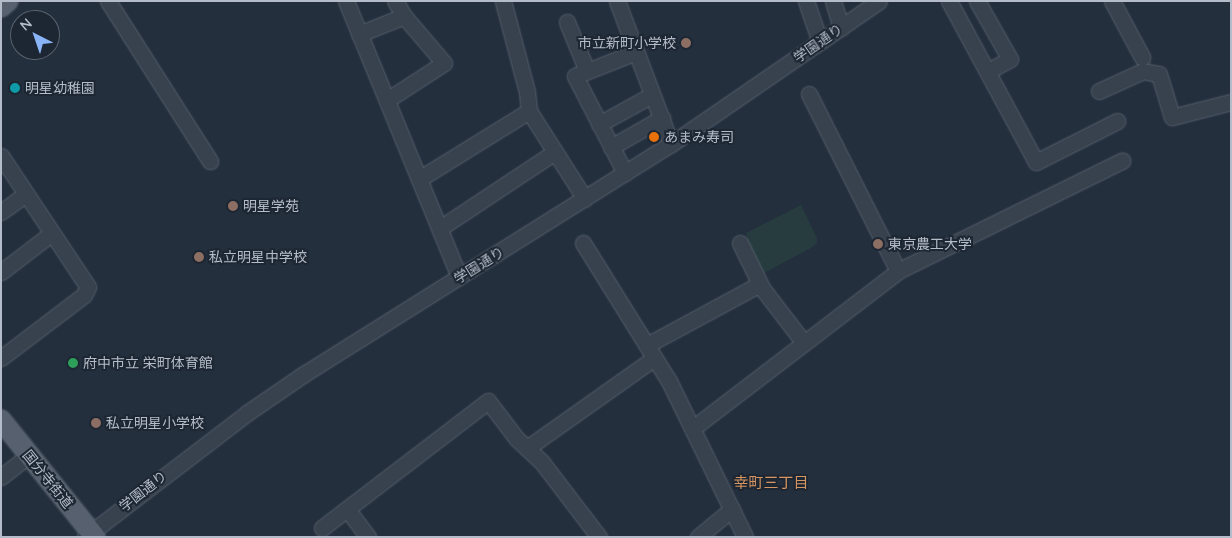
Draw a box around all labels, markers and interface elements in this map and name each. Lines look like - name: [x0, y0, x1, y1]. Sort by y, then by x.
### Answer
- north arrow: [10, 10, 60, 60]
- text: N: [16, 14, 36, 35]
- street label: 学園通り: [790, 20, 846, 66]
- place label: 市立新町小学校: [578, 35, 676, 51]
- marker: 市立新町小学校: [680, 37, 692, 49]
- place label: 明星幼稚園: [25, 80, 95, 96]
- marker: 明星幼稚園: [9, 82, 21, 94]
- place label: あまみ寿司: [664, 129, 734, 145]
- marker: あまみ寿司: [648, 131, 660, 143]
- place label: 明星学苑: [243, 198, 299, 214]
- marker: 明星学苑: [227, 200, 239, 212]
- place label: 東京農工大学: [888, 236, 972, 252]
- marker: 東京農工大学: [872, 238, 884, 250]
- street label: 学園通り: [451, 243, 507, 287]
- place label: 私立明星中学校: [209, 249, 307, 265]
- marker: 私立明星中学校: [193, 251, 205, 263]
- place label: 府中市立 栄町体育館: [83, 355, 213, 371]
- marker: 府中市立 栄町体育館: [67, 357, 79, 369]
- place label: 私立明星小学校: [106, 415, 204, 431]
- marker: 私立明星小学校: [90, 417, 102, 429]
- street label: 国分寺街道: [19, 447, 77, 511]
- street label: 学園通り: [116, 467, 170, 515]
- district label: 幸町三丁目: [734, 474, 808, 492]

